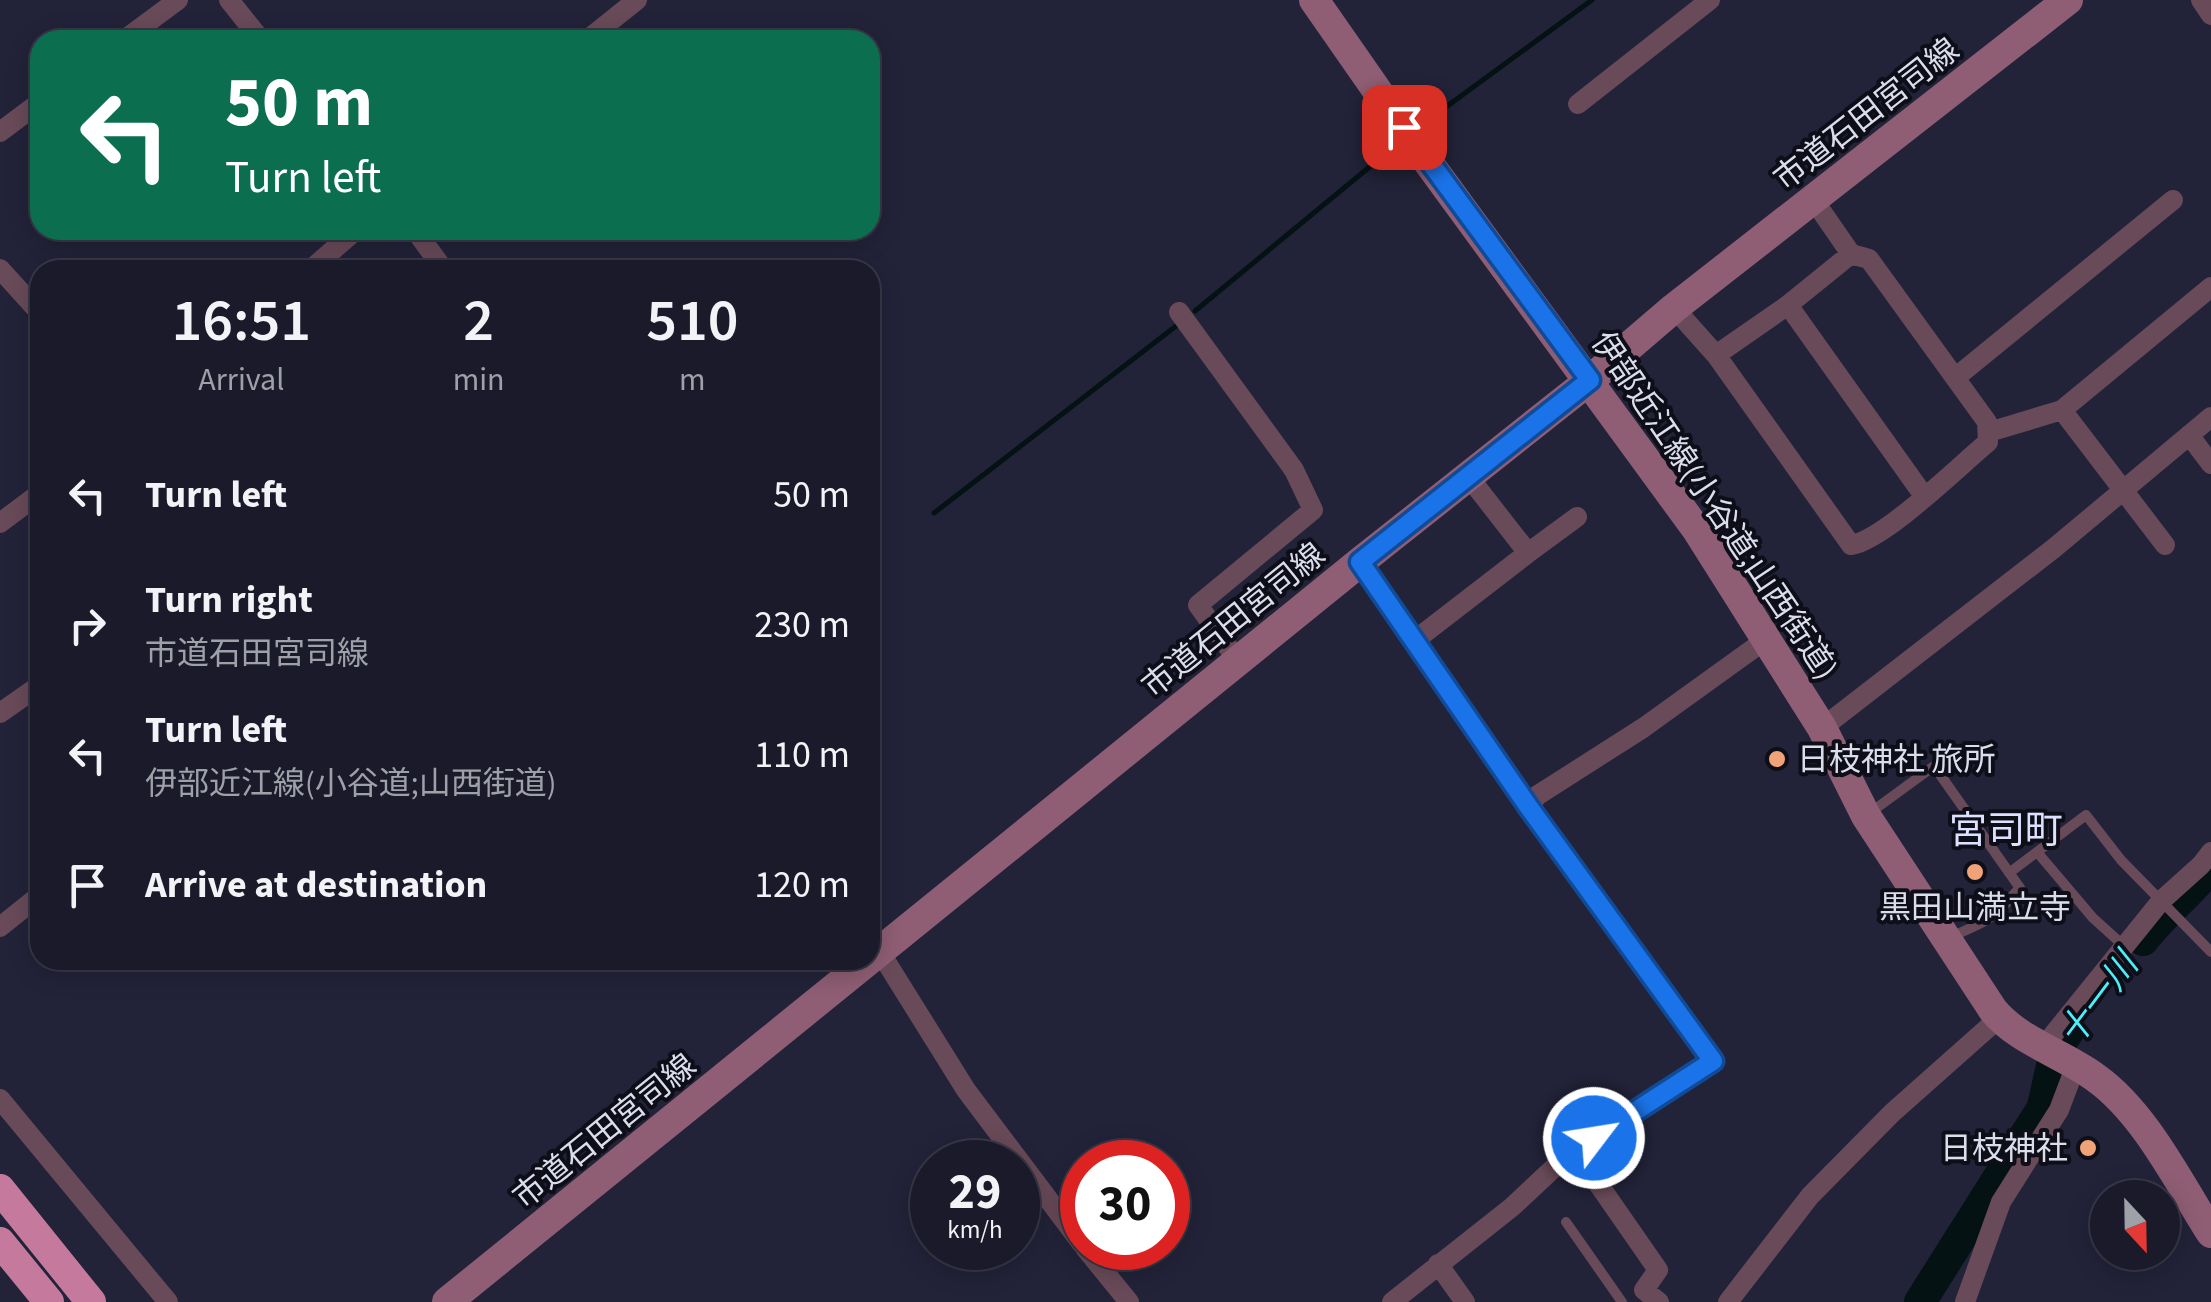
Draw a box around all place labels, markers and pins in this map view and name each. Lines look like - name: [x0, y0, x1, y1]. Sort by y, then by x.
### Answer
- pin: [1362, 85, 1447, 170]
- place label: 日枝神社 旅所: [1797, 737, 1995, 783]
- marker: 日枝神社 旅所: [1766, 748, 1788, 770]
- marker: 黒田山満立寺: [1964, 861, 1986, 883]
- place label: 黒田山満立寺: [1879, 885, 2071, 931]
- place label: 日枝神社: [1940, 1126, 2068, 1172]
- marker: 日枝神社: [2077, 1137, 2099, 1159]

